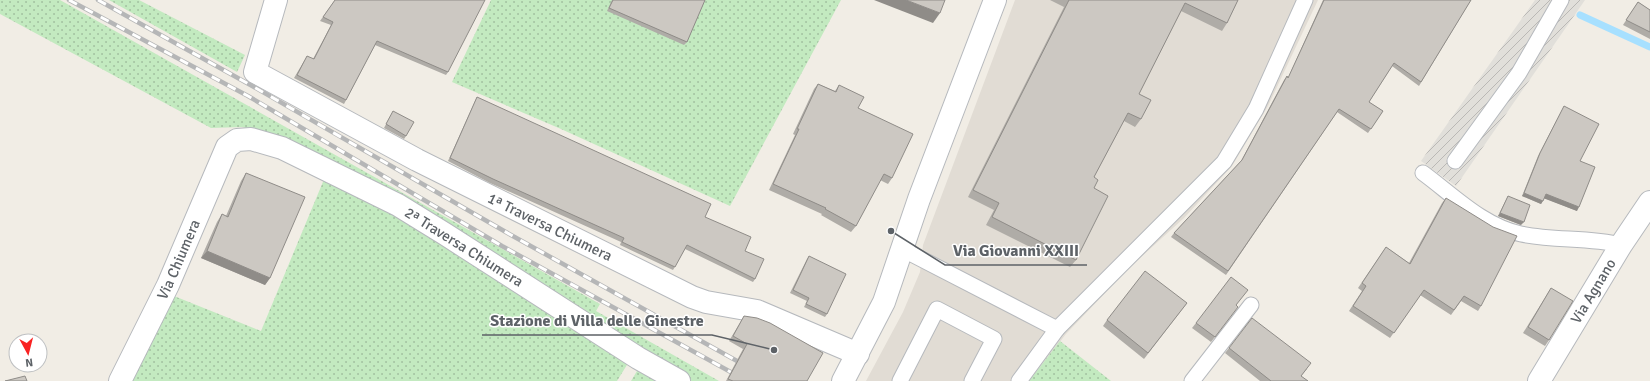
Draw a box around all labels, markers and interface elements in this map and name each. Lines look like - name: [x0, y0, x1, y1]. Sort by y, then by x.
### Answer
- street label: 1ª Traversa Chiumera: [485, 189, 615, 265]
- street label: 2ª Traversa Chiumera: [401, 203, 527, 291]
- street label: Via Chiumera: [153, 217, 204, 303]
- callout: Via Giovanni XXIII: [945, 237, 1087, 265]
- text: Via Giovanni XXIII: [953, 241, 1079, 261]
- street label: Via Agnano: [1567, 255, 1620, 327]
- callout: Stazione di Villa delle Ginestre: [482, 307, 712, 335]
- text: Stazione di Villa delle Ginestre: [490, 311, 704, 331]
- north arrow: [8, 333, 48, 373]
- text: N: [25, 356, 34, 369]

